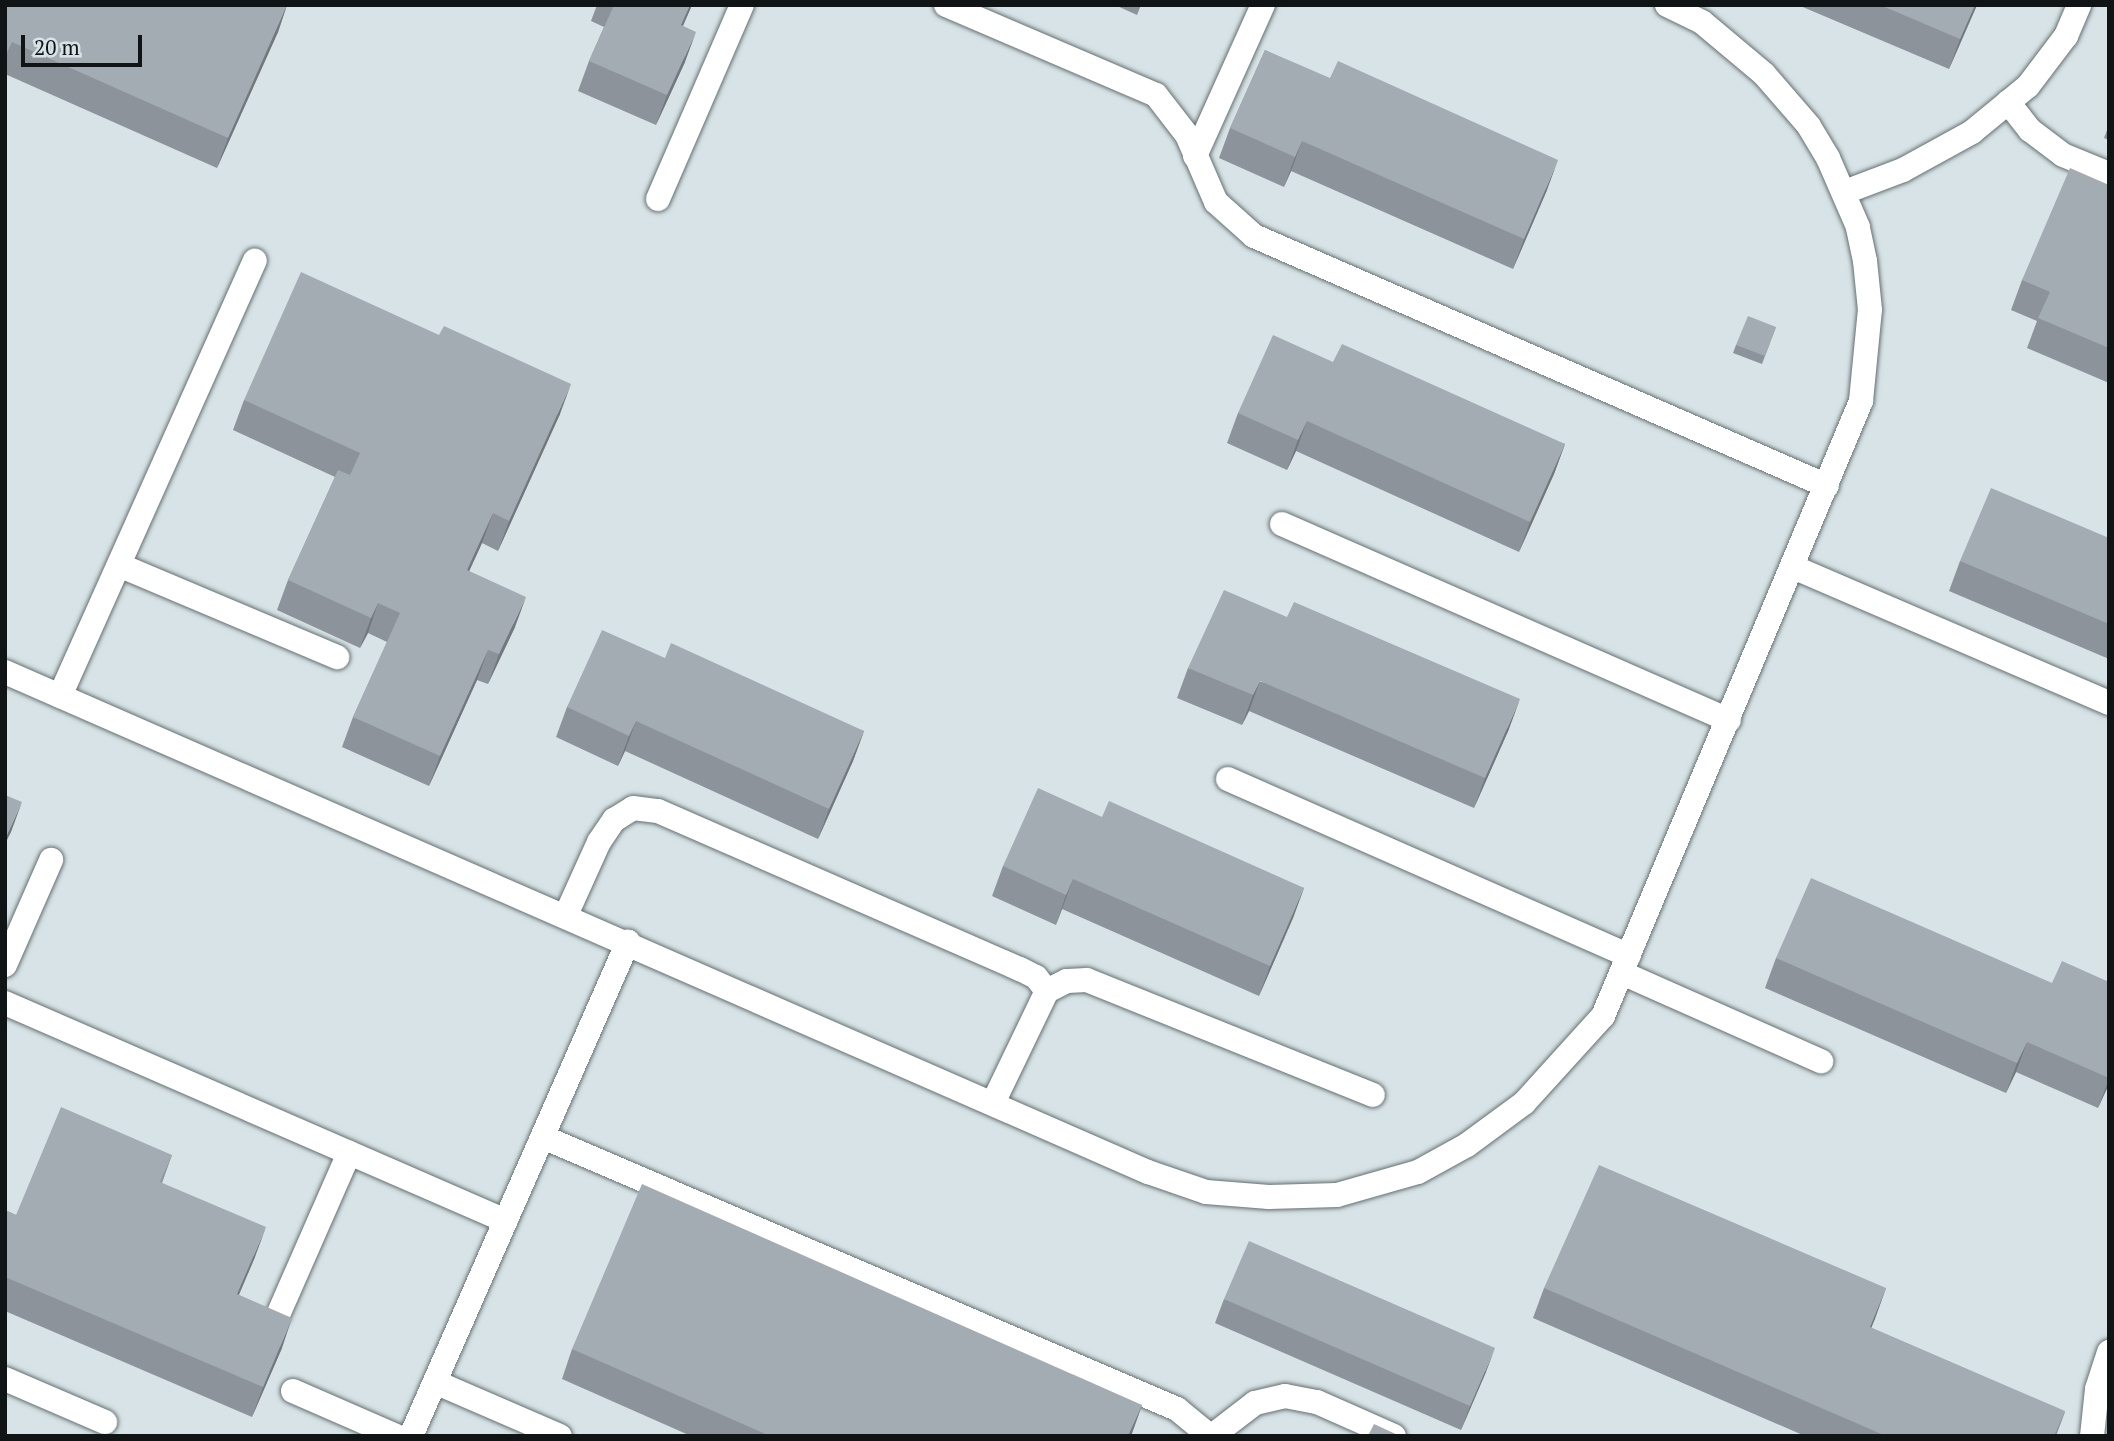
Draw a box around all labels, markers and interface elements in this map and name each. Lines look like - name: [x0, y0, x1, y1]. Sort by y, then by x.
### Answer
- scale bar: [24, 21, 145, 65]
- text: 20 m: [34, 33, 80, 61]

